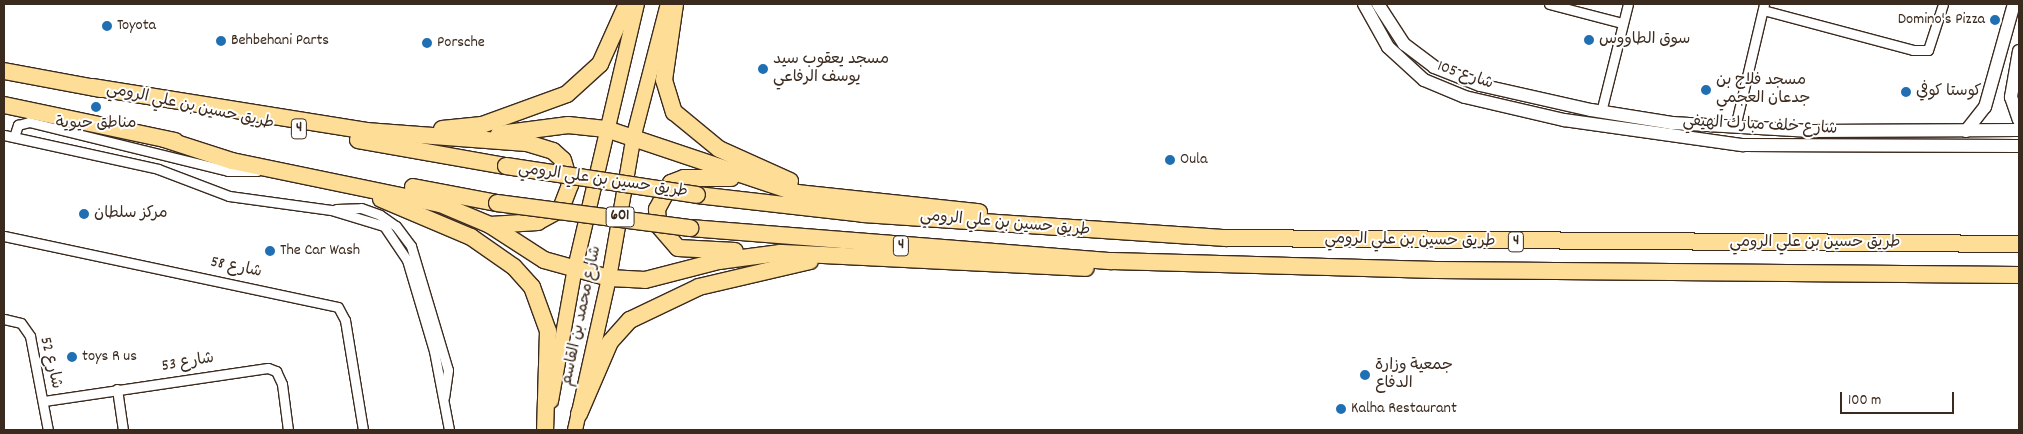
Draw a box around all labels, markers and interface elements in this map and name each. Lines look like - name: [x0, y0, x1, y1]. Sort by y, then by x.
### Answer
- place label: Domino's Pizza: [1898, 10, 1985, 30]
- marker: Domino's Pizza: [1989, 14, 2001, 26]
- place label: Toyota: [117, 16, 156, 36]
- marker: Toyota: [101, 20, 113, 32]
- place label: سوق الطاووس: [1599, 30, 1690, 50]
- place label: Behbehani Parts: [231, 31, 329, 51]
- place label: Porsche: [437, 33, 485, 53]
- marker: سوق الطاووس: [1583, 34, 1595, 46]
- marker: Behbehani Parts: [215, 35, 227, 47]
- marker: Porsche: [421, 37, 433, 49]
- place label: مسجد يعقوب سيد يوسف الرفاعي: [773, 50, 889, 88]
- street label: شارع 105: [1434, 57, 1496, 95]
- marker: مسجد يعقوب سيد يوسف الرفاعي: [757, 63, 769, 75]
- place label: مسجد فلاح بن جدعان العجمي: [1716, 71, 1810, 109]
- street label: طريق حسين بن علي الرومي: [104, 80, 276, 134]
- place label: كوستا كوفي: [1916, 82, 1982, 102]
- marker: مسجد فلاح بن جدعان العجمي: [1700, 84, 1712, 96]
- marker: كوستا كوفي: [1900, 86, 1912, 98]
- marker: مناطق حيوية: [90, 101, 102, 113]
- street label: شارع خلف مبارك الهيفي: [1682, 112, 1838, 140]
- place label: مناطق حيوية: [56, 114, 136, 134]
- road number: 4: [290, 116, 308, 142]
- place label: Oula: [1180, 150, 1207, 170]
- marker: Oula: [1164, 154, 1176, 166]
- street label: طريق حسين بن علي الرومي: [517, 160, 689, 202]
- place label: مركز سلطان: [94, 204, 168, 224]
- road number: 601: [605, 204, 635, 230]
- street label: طريق حسين بن علي الرومي: [919, 207, 1091, 241]
- marker: مركز سلطان: [78, 208, 90, 220]
- street label: طريق حسين بن علي الرومي: [1324, 230, 1496, 252]
- road number: 4: [1507, 230, 1525, 254]
- street label: طريق حسين بن علي الرومي: [1730, 233, 1900, 253]
- road number: 4: [892, 234, 910, 258]
- place label: The Car Wash: [280, 241, 360, 261]
- street label: شارع محمد بن القاسم: [558, 244, 606, 388]
- marker: The Car Wash: [264, 245, 276, 257]
- street label: شارع 58: [209, 253, 263, 283]
- street label: شارع 52: [35, 335, 65, 391]
- place label: toys R us: [82, 347, 137, 367]
- street label: شارع 53: [160, 349, 216, 377]
- marker: toys R us: [66, 351, 78, 363]
- place label: جمعية وزارة الدفاع: [1375, 356, 1453, 394]
- marker: جمعية وزارة الدفاع: [1359, 369, 1371, 381]
- scale bar: [1843, 382, 1957, 414]
- text: 100 m: [1848, 390, 1881, 412]
- place label: Kalha Restaurant: [1351, 399, 1457, 419]
- marker: Kalha Restaurant: [1335, 403, 1347, 415]

